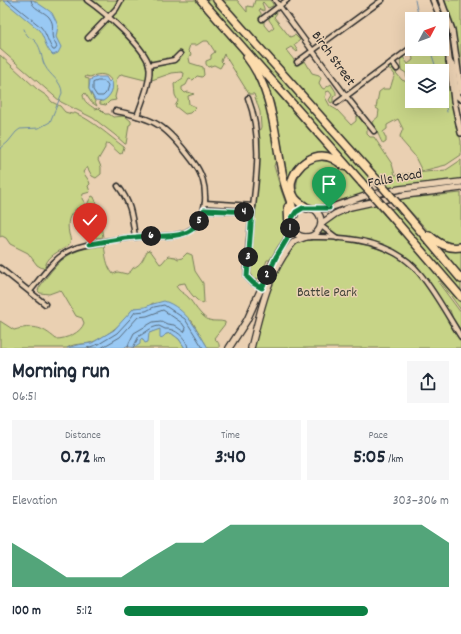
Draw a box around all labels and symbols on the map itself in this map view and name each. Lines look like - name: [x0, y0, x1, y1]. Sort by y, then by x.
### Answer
- north arrow: [405, 12, 449, 56]
- street label: Birch Street: [306, 27, 360, 91]
- street label: Falls Road: [366, 164, 424, 194]
- pin: [312, 167, 346, 208]
- pin: 4: [234, 202, 254, 222]
- pin: [73, 203, 107, 244]
- pin: 5: [189, 211, 209, 231]
- pin: 1: [280, 218, 300, 238]
- pin: 6: [141, 226, 161, 246]
- pin: 3: [238, 247, 258, 267]
- pin: 2: [257, 265, 277, 285]
- park label: Battle Park: [297, 283, 357, 303]

